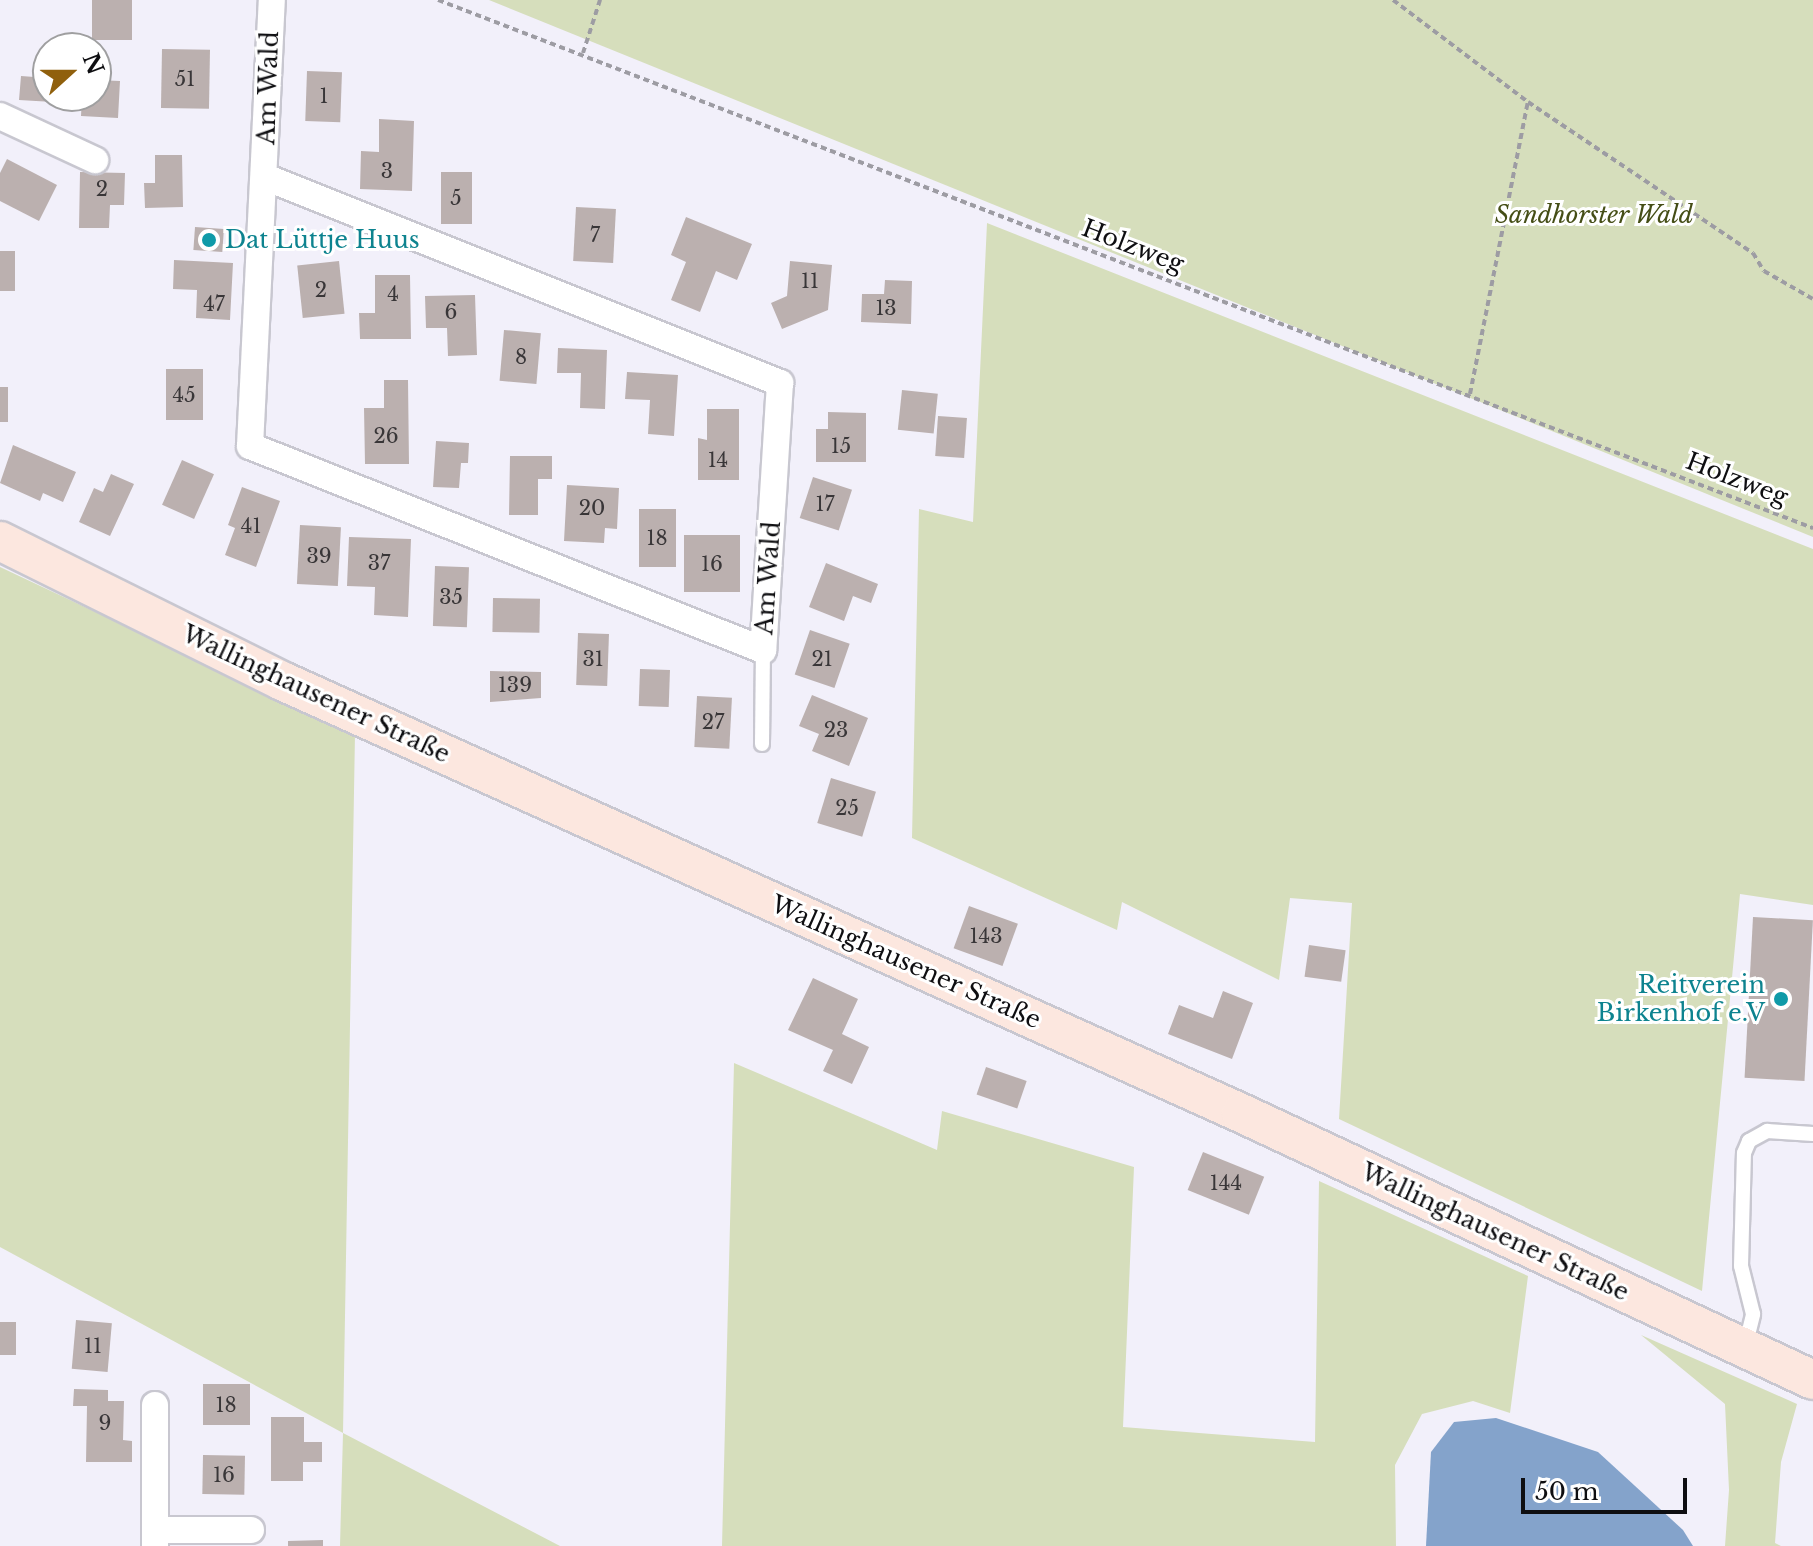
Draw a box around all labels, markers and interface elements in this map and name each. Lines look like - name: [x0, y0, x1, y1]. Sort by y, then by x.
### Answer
- street label: Am Wald: [252, 30, 284, 146]
- north arrow: [32, 32, 112, 112]
- text: N: [77, 49, 109, 78]
- house number: 51: [175, 67, 195, 91]
- house number: 1: [320, 84, 328, 108]
- house number: 3: [381, 159, 393, 183]
- house number: 2: [96, 177, 108, 201]
- house number: 5: [450, 186, 462, 210]
- park label: Sandhorster Wald: [1495, 201, 1693, 229]
- street label: Holzweg: [1078, 213, 1188, 279]
- house number: 7: [590, 223, 600, 247]
- place label: Dat Lüttje Huus: [225, 226, 420, 254]
- marker: Dat Lüttje Huus: [200, 231, 218, 249]
- house number: 11: [801, 269, 819, 293]
- house number: 2: [315, 278, 327, 302]
- house number: 4: [387, 282, 399, 306]
- house number: 47: [203, 292, 225, 316]
- house number: 13: [875, 296, 897, 320]
- house number: 6: [445, 300, 457, 324]
- house number: 8: [515, 345, 527, 369]
- house number: 45: [172, 383, 196, 407]
- house number: 26: [373, 424, 399, 448]
- house number: 15: [831, 434, 851, 458]
- street label: Holzweg: [1682, 446, 1792, 512]
- house number: 14: [708, 448, 728, 472]
- house number: 17: [816, 492, 834, 516]
- house number: 20: [579, 496, 605, 520]
- house number: 41: [241, 514, 261, 538]
- street label: Am Wald: [750, 520, 786, 636]
- house number: 18: [646, 526, 668, 550]
- house number: 39: [306, 544, 332, 568]
- house number: 37: [368, 551, 390, 575]
- house number: 16: [701, 552, 723, 576]
- house number: 35: [439, 585, 463, 609]
- street label: Wallinghausener Straße: [177, 619, 455, 769]
- house number: 31: [582, 647, 604, 671]
- house number: 21: [811, 647, 833, 671]
- house number: 139: [498, 673, 532, 697]
- house number: 27: [702, 710, 724, 734]
- house number: 23: [824, 718, 848, 742]
- house number: 25: [835, 796, 859, 820]
- street label: Wallinghausener Straße: [766, 889, 1046, 1035]
- house number: 143: [970, 924, 1002, 948]
- place label: Reitverein Birkenhof e.V: [1597, 971, 1765, 1027]
- marker: Reitverein Birkenhof e.V: [1772, 990, 1790, 1008]
- street label: Wallinghausener Straße: [1356, 1157, 1634, 1307]
- house number: 144: [1210, 1171, 1242, 1195]
- house number: 11: [84, 1334, 102, 1358]
- house number: 18: [215, 1393, 237, 1417]
- house number: 9: [99, 1411, 111, 1435]
- scale bar: [1525, 1462, 1691, 1512]
- house number: 16: [213, 1463, 235, 1487]
- text: 50 m: [1535, 1477, 1598, 1506]

